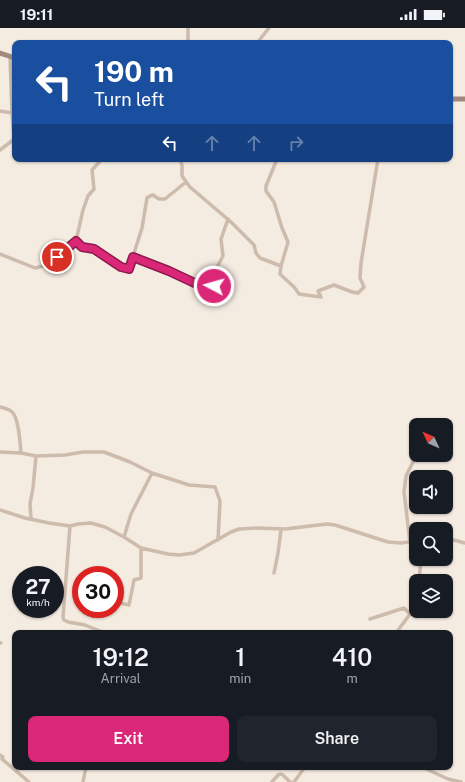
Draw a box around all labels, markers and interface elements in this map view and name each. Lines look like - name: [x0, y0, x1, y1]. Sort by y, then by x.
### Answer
- text: 19:11: [20, 6, 53, 23]
- text: 190 m: [94, 55, 174, 88]
- icon: left: [28, 56, 80, 108]
- text: Turn left: [94, 89, 164, 110]
- icon: left: [159, 132, 181, 154]
- icon: ahead: [201, 132, 223, 154]
- icon: ahead: [243, 132, 265, 154]
- icon: right: [285, 132, 307, 154]
- pin: [40, 240, 74, 274]
- icon: arrive: [46, 246, 68, 268]
- position arrow: [193, 265, 235, 307]
- north arrow: [409, 418, 453, 462]
- map controls: [409, 418, 453, 618]
- button: sound: [409, 470, 453, 514]
- button: search: [409, 522, 453, 566]
- speed limit sign: 30: [72, 566, 124, 618]
- button: layers: [409, 574, 453, 618]
- text: 27: [25, 575, 51, 599]
- text: km/h: [26, 596, 50, 608]
- text: 19:12: [92, 643, 149, 671]
- text: 1: [235, 643, 245, 671]
- text: 410: [332, 643, 372, 671]
- text: Arrival: [101, 671, 141, 686]
- text: min: [229, 671, 251, 686]
- text: m: [347, 671, 358, 686]
- button: Exit: [28, 716, 229, 762]
- button: Share: [237, 716, 437, 762]

